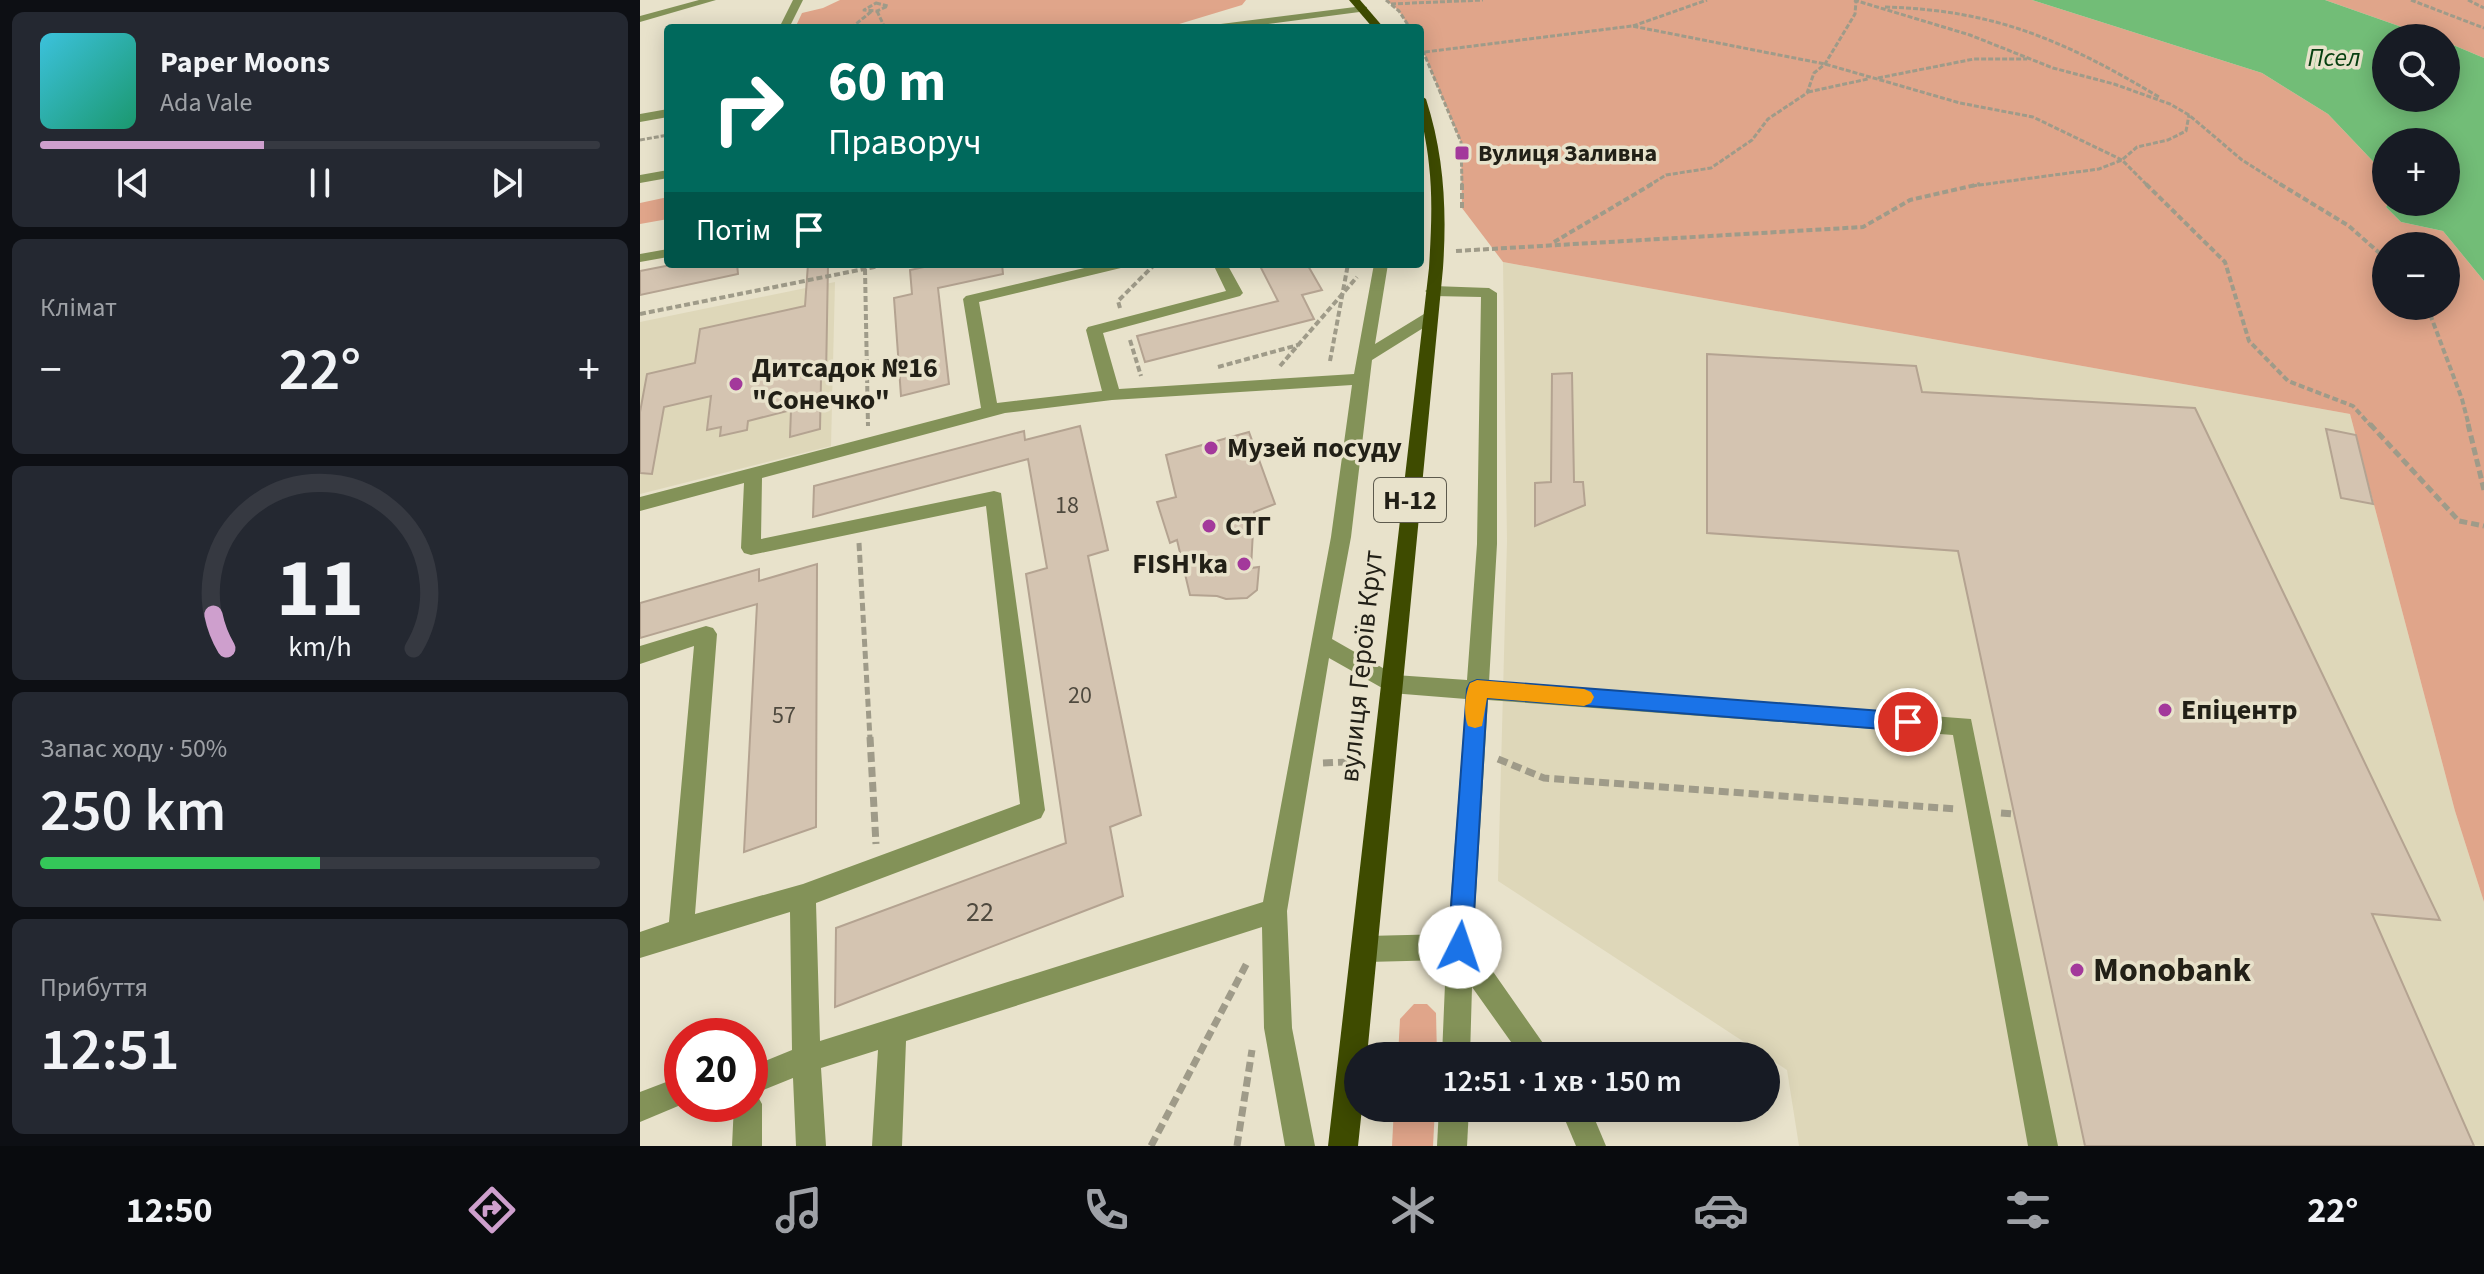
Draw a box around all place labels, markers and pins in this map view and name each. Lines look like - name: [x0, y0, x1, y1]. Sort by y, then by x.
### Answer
- place label: Вулиця Заливна: [1478, 136, 1657, 171]
- marker: Вулиця Заливна: [1453, 144, 1471, 162]
- place label: Дитсадок №16 "Сонечко": [752, 348, 938, 420]
- marker: Дитсадок №16 "Сонечко": [727, 375, 745, 393]
- place label: Музей посуду: [1227, 428, 1402, 468]
- marker: Музей посуду: [1202, 439, 1220, 457]
- place label: СТГ: [1225, 506, 1271, 546]
- marker: СТГ: [1200, 517, 1218, 535]
- place label: FISH'ka: [1132, 544, 1228, 584]
- marker: FISH'ka: [1235, 555, 1253, 573]
- pin: [1874, 688, 1942, 756]
- place label: Епіцентр: [2181, 690, 2297, 730]
- marker: Епіцентр: [2156, 701, 2174, 719]
- place label: Monobank: [2093, 946, 2252, 995]
- marker: Monobank: [2068, 961, 2086, 979]

